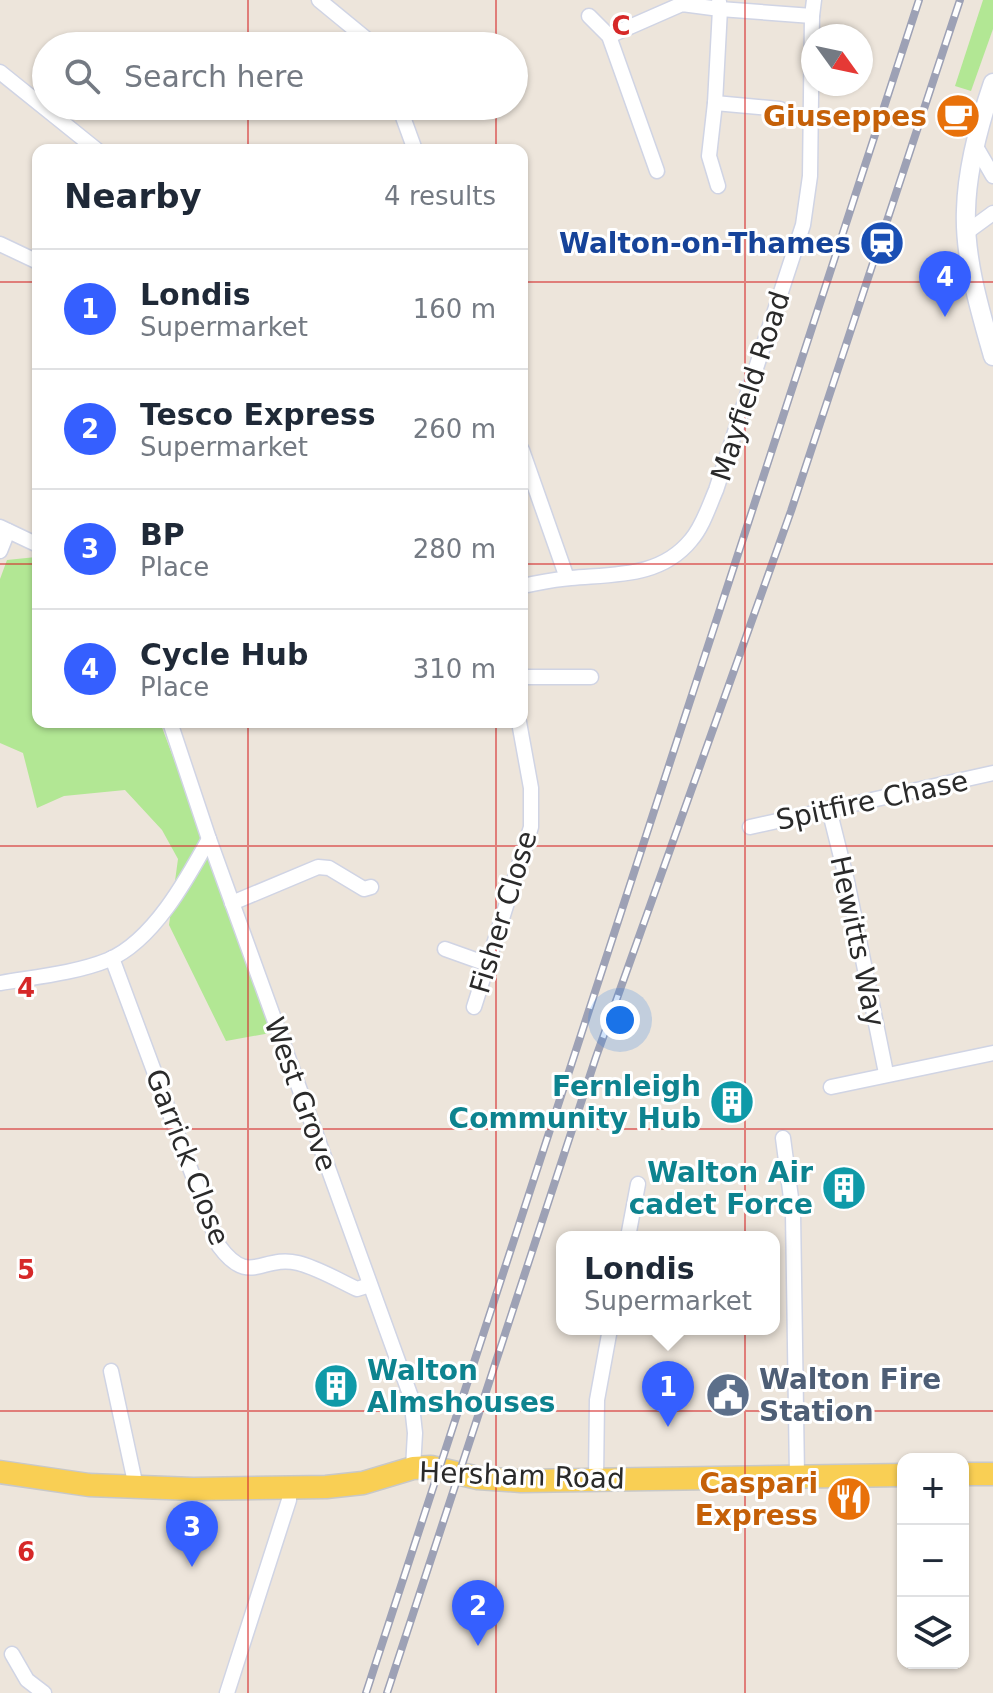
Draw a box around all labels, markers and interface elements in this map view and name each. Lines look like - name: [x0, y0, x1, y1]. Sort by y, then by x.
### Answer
- text: C: [611, 11, 631, 41]
- north arrow: [801, 24, 873, 96]
- search box: [32, 32, 528, 120]
- icon: search: [60, 54, 104, 98]
- text: Search here: [124, 59, 304, 94]
- cafe icon: Giuseppes: [934, 92, 982, 140]
- place label: Giuseppes: [763, 100, 927, 133]
- text: Nearby: [64, 176, 202, 216]
- text: 4 results: [384, 181, 496, 211]
- station icon: Walton-on-Thames: [858, 219, 906, 267]
- place label: Walton-on-Thames: [559, 227, 851, 260]
- pin: 4: [919, 251, 971, 317]
- text: Londis: [140, 277, 251, 312]
- street label: Mayfield Road: [704, 287, 797, 485]
- text: 1: [81, 294, 99, 324]
- text: 160 m: [413, 294, 496, 324]
- text: Supermarket: [140, 312, 308, 342]
- text: Tesco Express: [140, 397, 376, 432]
- text: 2: [81, 414, 99, 444]
- text: 260 m: [413, 414, 496, 444]
- text: Supermarket: [140, 432, 308, 462]
- text: BP: [140, 517, 185, 552]
- text: 3: [81, 534, 99, 564]
- text: 280 m: [413, 534, 496, 564]
- text: Place: [140, 552, 209, 582]
- text: Cycle Hub: [140, 637, 308, 672]
- text: 4: [81, 654, 99, 684]
- text: 310 m: [413, 654, 496, 684]
- text: Place: [140, 672, 209, 702]
- street label: Spitfire Chase: [773, 764, 971, 837]
- street label: Fisher Close: [463, 827, 544, 997]
- street label: Hewitts Way: [823, 853, 892, 1030]
- text: 4: [17, 973, 35, 1003]
- your location: [600, 1000, 640, 1040]
- street label: West Grove: [257, 1013, 344, 1176]
- street label: Garrick Close: [139, 1064, 236, 1250]
- place label: Fernleigh Community Hub: [449, 1070, 701, 1135]
- building icon: Fernleigh Community Hub: [708, 1078, 756, 1126]
- place label: Walton Air cadet Force: [629, 1156, 813, 1221]
- building icon: Walton Air cadet Force: [820, 1164, 868, 1212]
- popup: [556, 1231, 780, 1335]
- text: Londis: [584, 1251, 695, 1286]
- text: 5: [17, 1255, 35, 1285]
- text: Supermarket: [584, 1286, 752, 1316]
- place label: Walton Almshouses: [367, 1354, 556, 1419]
- pin: 1: [642, 1361, 694, 1427]
- building icon: Walton Almshouses: [312, 1362, 360, 1410]
- place label: Walton Fire Station: [759, 1363, 941, 1428]
- public building icon: Walton Fire Station: [704, 1371, 752, 1419]
- map controls: [897, 1453, 969, 1669]
- button: +: [897, 1453, 969, 1525]
- street label: Hersham Road: [419, 1455, 625, 1496]
- place label: Caspari Express: [695, 1467, 818, 1532]
- restaurant icon: Caspari Express: [825, 1475, 873, 1523]
- pin: 3: [166, 1501, 218, 1567]
- button: −: [897, 1525, 969, 1597]
- text: 6: [17, 1537, 35, 1567]
- pin: 2: [452, 1580, 504, 1646]
- button: layers: [897, 1597, 969, 1669]

